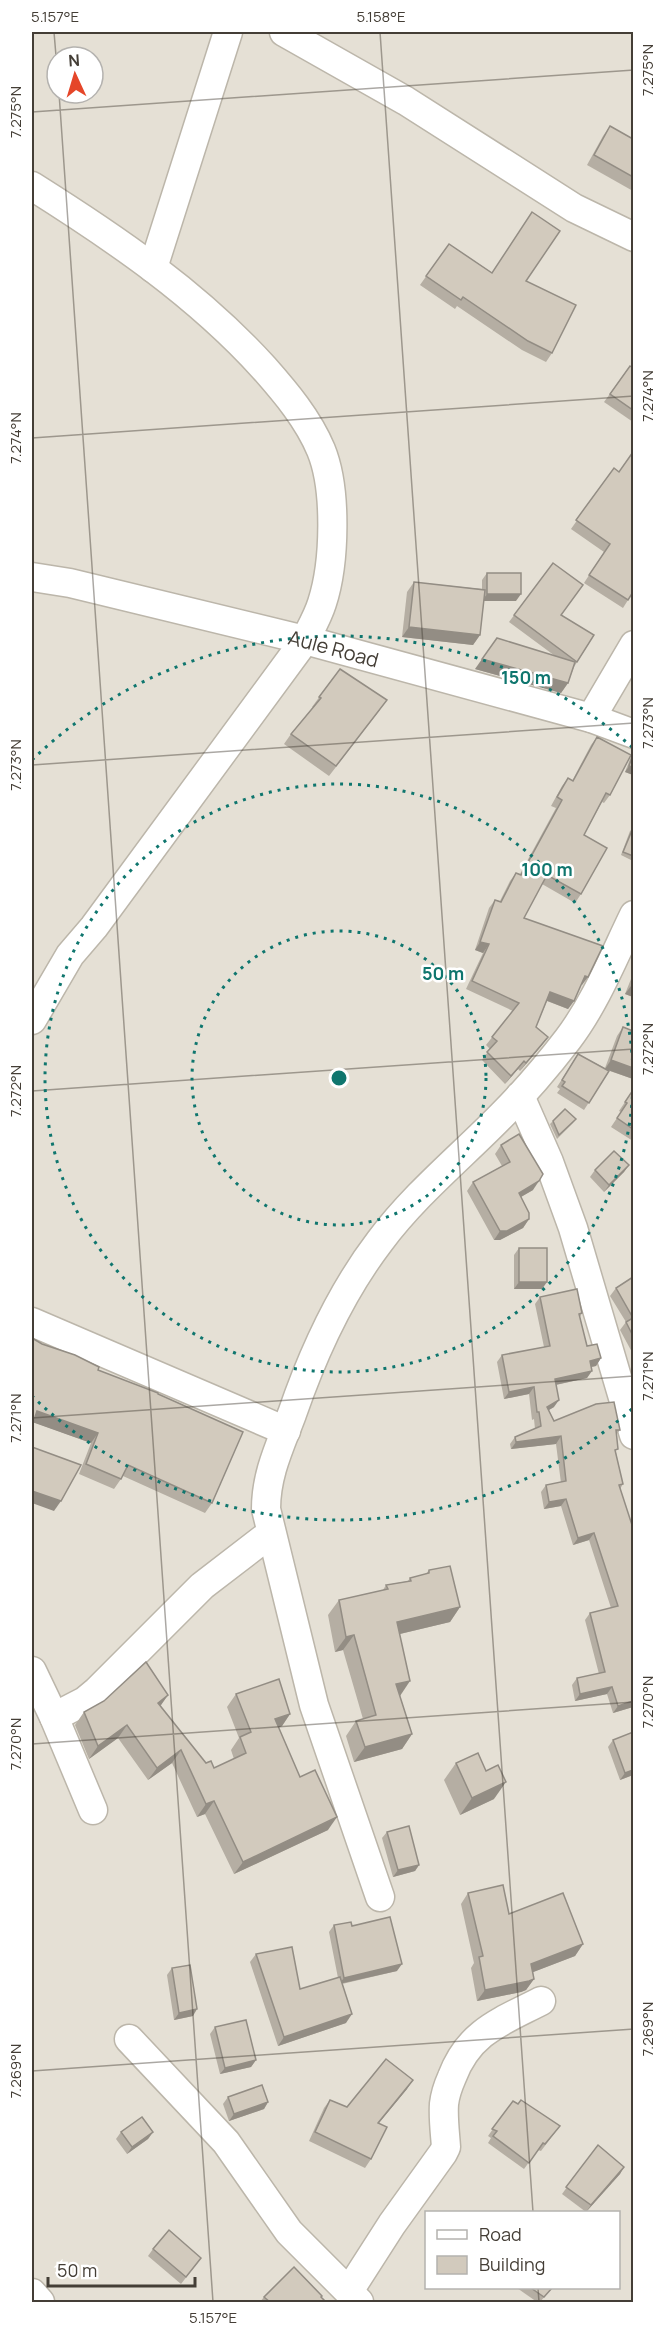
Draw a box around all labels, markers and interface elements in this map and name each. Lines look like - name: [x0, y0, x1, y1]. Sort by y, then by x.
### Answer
- text: 5.157°E: [31, 6, 79, 27]
- text: 5.158°E: [356, 6, 406, 27]
- text: 7.275°N: [637, 44, 658, 96]
- north arrow: [45, 45, 105, 105]
- text: N: [67, 49, 80, 71]
- text: 7.275°N: [5, 86, 26, 138]
- text: 7.274°N: [637, 370, 658, 422]
- text: 7.274°N: [5, 412, 26, 464]
- street label: Aule Road: [286, 623, 382, 673]
- text: 150 m: [501, 665, 551, 689]
- text: 7.273°N: [637, 697, 658, 749]
- text: 7.273°N: [5, 739, 26, 791]
- text: 100 m: [521, 857, 573, 881]
- text: 50 m: [422, 961, 464, 985]
- text: 7.272°N: [637, 1023, 658, 1075]
- text: 7.272°N: [5, 1065, 26, 1117]
- centre of rings: [329, 1068, 349, 1088]
- text: 7.271°N: [637, 1351, 658, 1401]
- text: 7.271°N: [5, 1393, 26, 1443]
- text: 7.270°N: [637, 1676, 658, 1728]
- text: 7.270°N: [5, 1718, 26, 1770]
- text: 7.269°N: [637, 2002, 658, 2056]
- text: 7.269°N: [5, 2044, 26, 2098]
- legend: [425, 2211, 620, 2289]
- text: Road: [479, 2222, 522, 2246]
- scale bar: [48, 2250, 195, 2288]
- text: Building: [479, 2252, 545, 2276]
- text: 50 m: [57, 2258, 97, 2282]
- text: 5.157°E: [189, 2307, 237, 2328]

